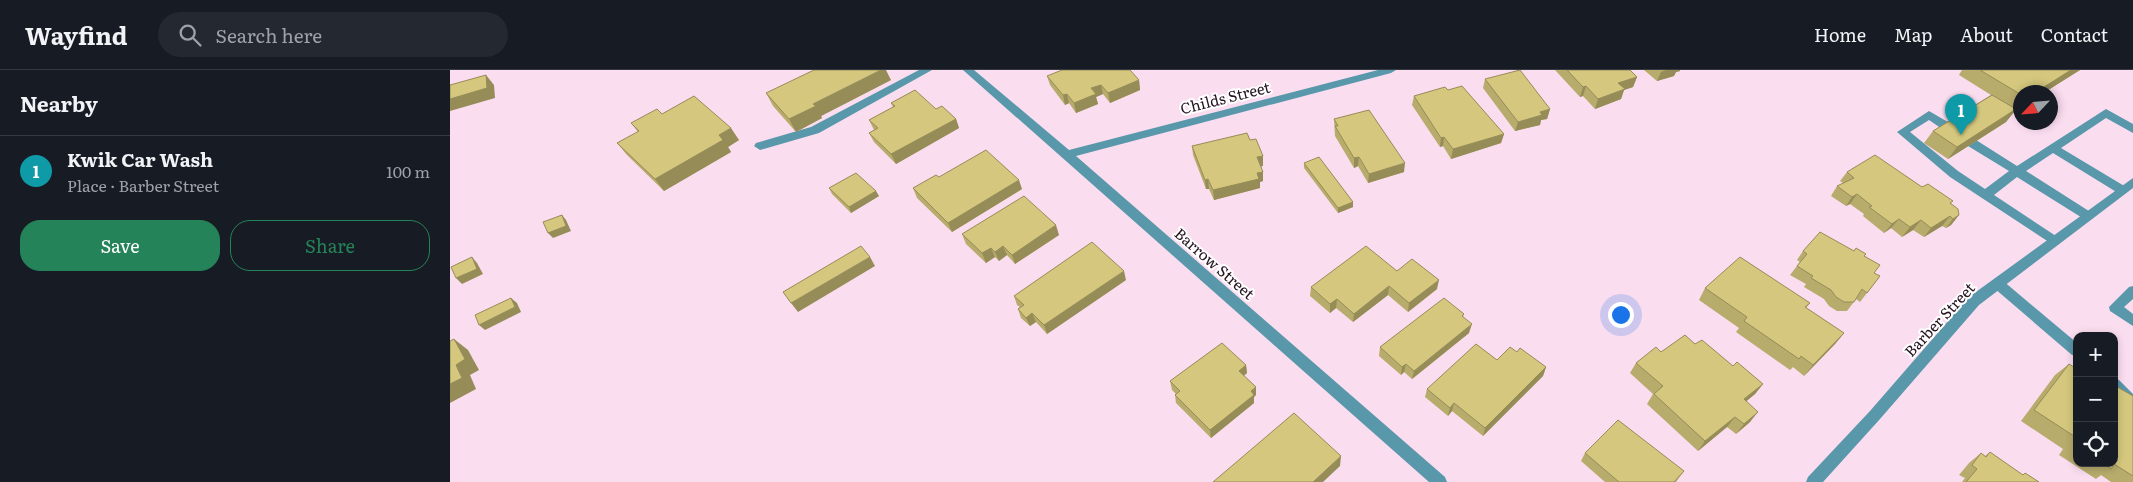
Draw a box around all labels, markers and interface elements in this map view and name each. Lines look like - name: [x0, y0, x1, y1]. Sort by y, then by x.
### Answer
- search box: [158, 12, 508, 57]
- text: Wayfind: [25, 17, 128, 52]
- icon: search: [176, 21, 204, 49]
- text: Search here: [216, 21, 322, 49]
- text: Home: [1814, 21, 1866, 48]
- text: Map: [1894, 21, 1932, 48]
- text: About: [1960, 21, 2013, 48]
- text: Contact: [2041, 21, 2108, 48]
- street label: Childs Street: [1178, 75, 1272, 119]
- north arrow: [2013, 85, 2058, 130]
- text: Nearby: [20, 87, 98, 118]
- pin: 1: [1945, 94, 1977, 135]
- text: Kwik Car Wash: [67, 145, 213, 173]
- text: 1: [33, 159, 39, 183]
- text: 100 m: [386, 159, 430, 183]
- text: Place · Barber Street: [67, 173, 219, 197]
- button: Save: [20, 220, 220, 271]
- button: Share: [230, 220, 430, 271]
- street label: Barrow Street: [1170, 222, 1260, 304]
- street label: Barber Street: [1898, 277, 1980, 361]
- your location: [1608, 302, 1634, 328]
- map controls: [2073, 332, 2118, 467]
- button: +: [2073, 332, 2118, 377]
- button: −: [2073, 377, 2118, 422]
- button: locate: [2073, 422, 2118, 467]

